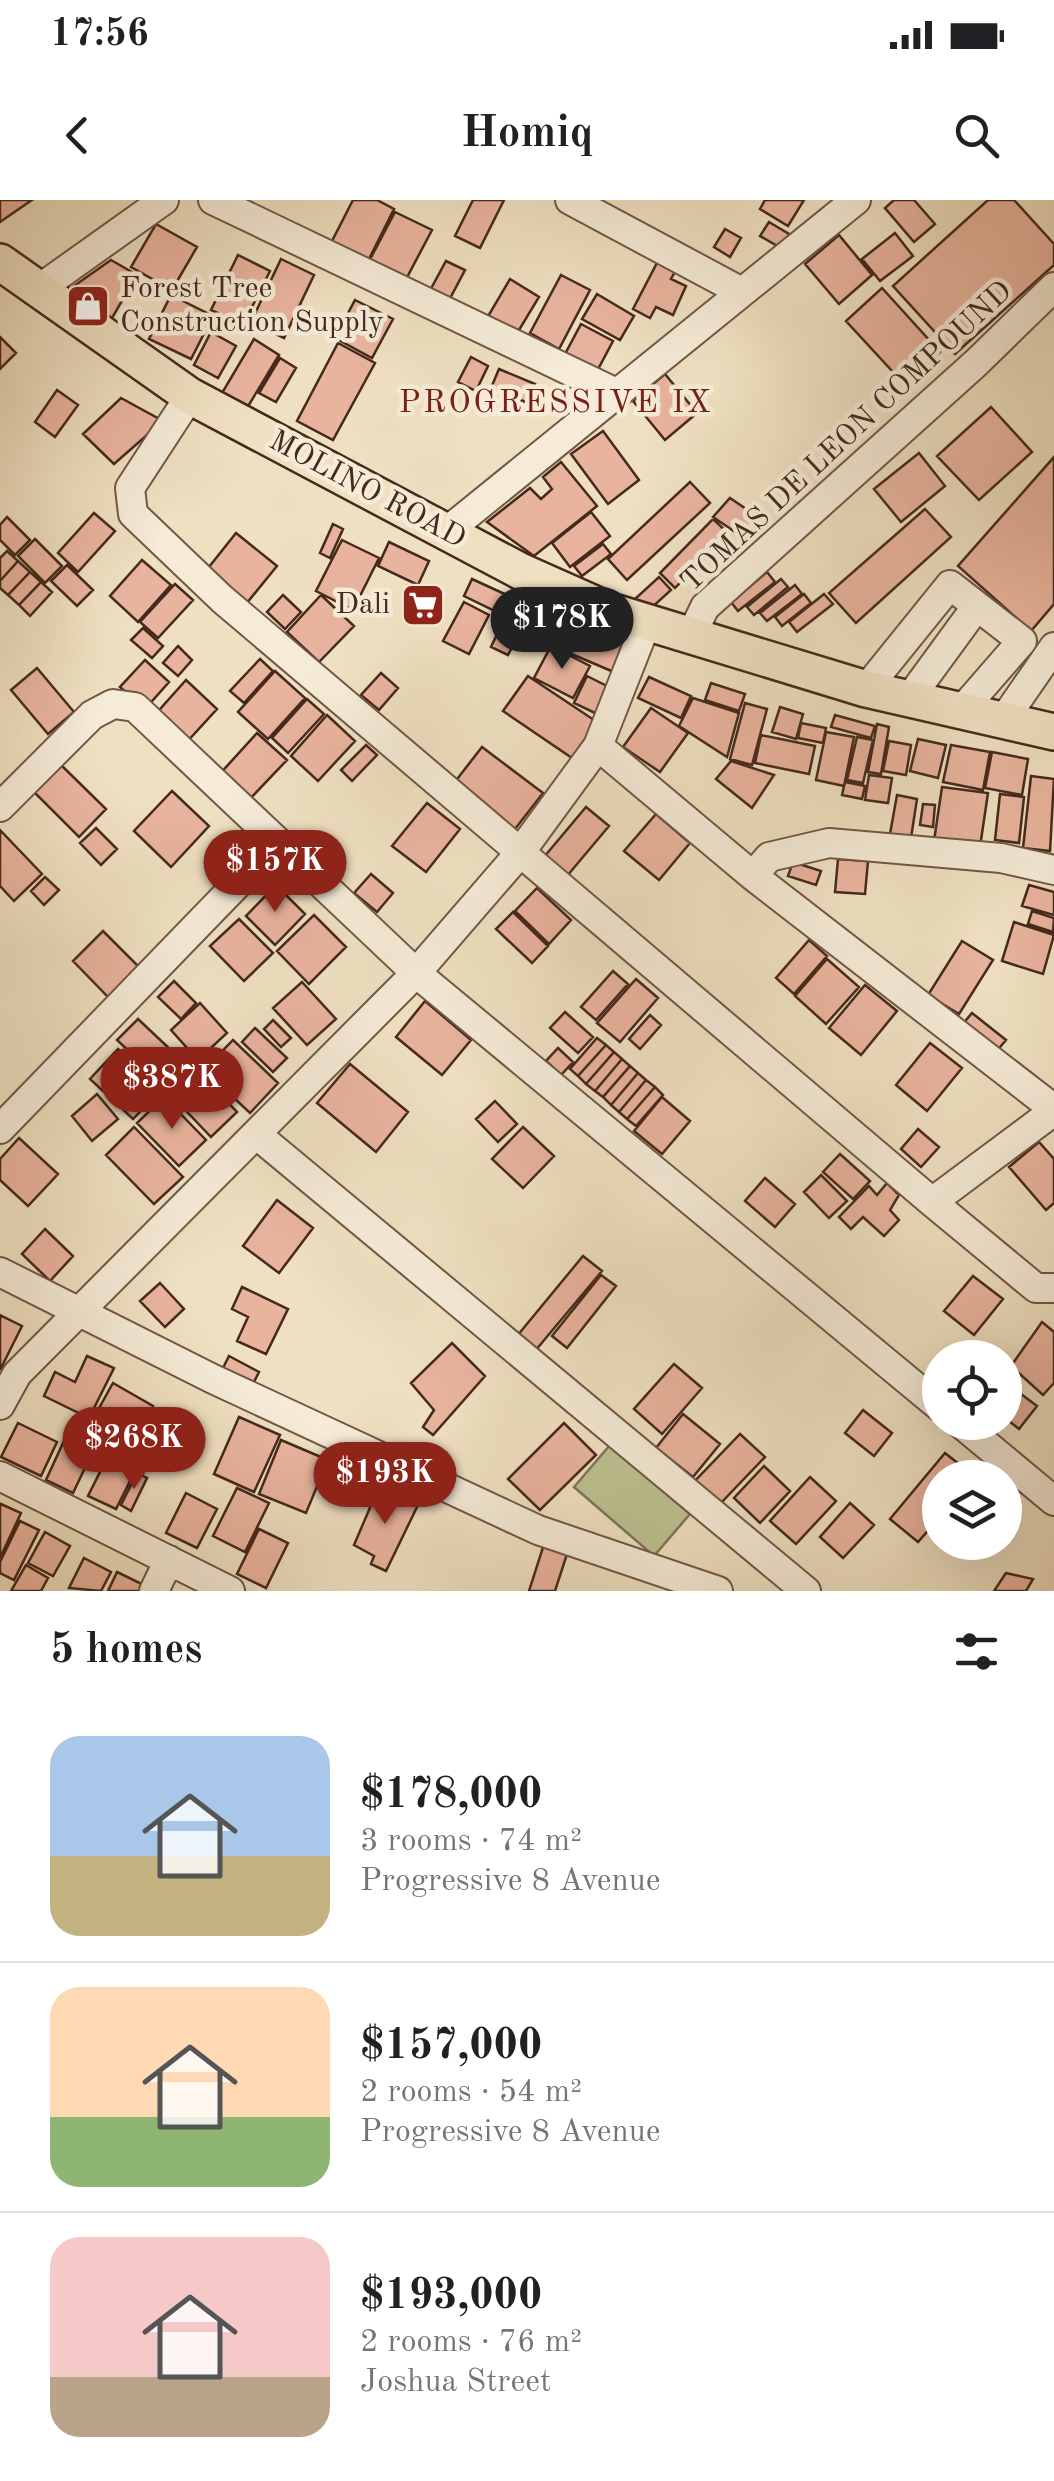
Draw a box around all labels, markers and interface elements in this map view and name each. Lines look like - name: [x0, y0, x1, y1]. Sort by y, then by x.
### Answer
- text: 17:56: [50, 16, 149, 54]
- icon: back: [50, 108, 105, 163]
- icon: search: [949, 108, 1004, 163]
- text: Homiq: [461, 112, 593, 157]
- place label: Forest Tree Construction Supply: [120, 274, 384, 338]
- street label: TOMAS DE LEON COMPOUND: [676, 276, 1018, 598]
- shop icon: Forest Tree Construction Supply: [65, 283, 111, 329]
- district label: PROGRESSIVE IX: [399, 388, 713, 420]
- street label: MOLINO ROAD: [264, 426, 470, 554]
- supermarket icon: Dali: [400, 582, 446, 628]
- pin: $178K: [492, 587, 632, 672]
- place label: Dali: [336, 590, 390, 620]
- text: $178K: [513, 603, 611, 635]
- pin: $157K: [205, 830, 345, 915]
- text: $157K: [226, 846, 324, 878]
- pin: $387K: [102, 1047, 242, 1132]
- text: $387K: [123, 1063, 221, 1095]
- map controls: [922, 1340, 1022, 1560]
- button: locate: [922, 1340, 1022, 1440]
- pin: $268K: [64, 1407, 204, 1492]
- text: $268K: [85, 1423, 183, 1455]
- pin: $193K: [315, 1442, 455, 1527]
- text: $193K: [336, 1458, 434, 1490]
- button: layers: [922, 1460, 1022, 1560]
- icon: filters: [949, 1624, 1004, 1679]
- text: 5 homes: [50, 1630, 202, 1672]
- text: $178,000: [360, 1775, 542, 1817]
- icon: home: [130, 1776, 250, 1896]
- text: 3 rooms · 74 m²: [360, 1826, 582, 1858]
- text: Progressive 8 Avenue: [360, 1866, 661, 1898]
- text: $157,000: [360, 2026, 542, 2068]
- icon: home: [130, 2027, 250, 2147]
- text: 2 rooms · 54 m²: [360, 2077, 582, 2109]
- text: Progressive 8 Avenue: [360, 2117, 661, 2149]
- text: $193,000: [360, 2276, 542, 2318]
- icon: home: [130, 2277, 250, 2397]
- text: 2 rooms · 76 m²: [360, 2327, 582, 2359]
- text: Joshua Street: [360, 2367, 551, 2399]

